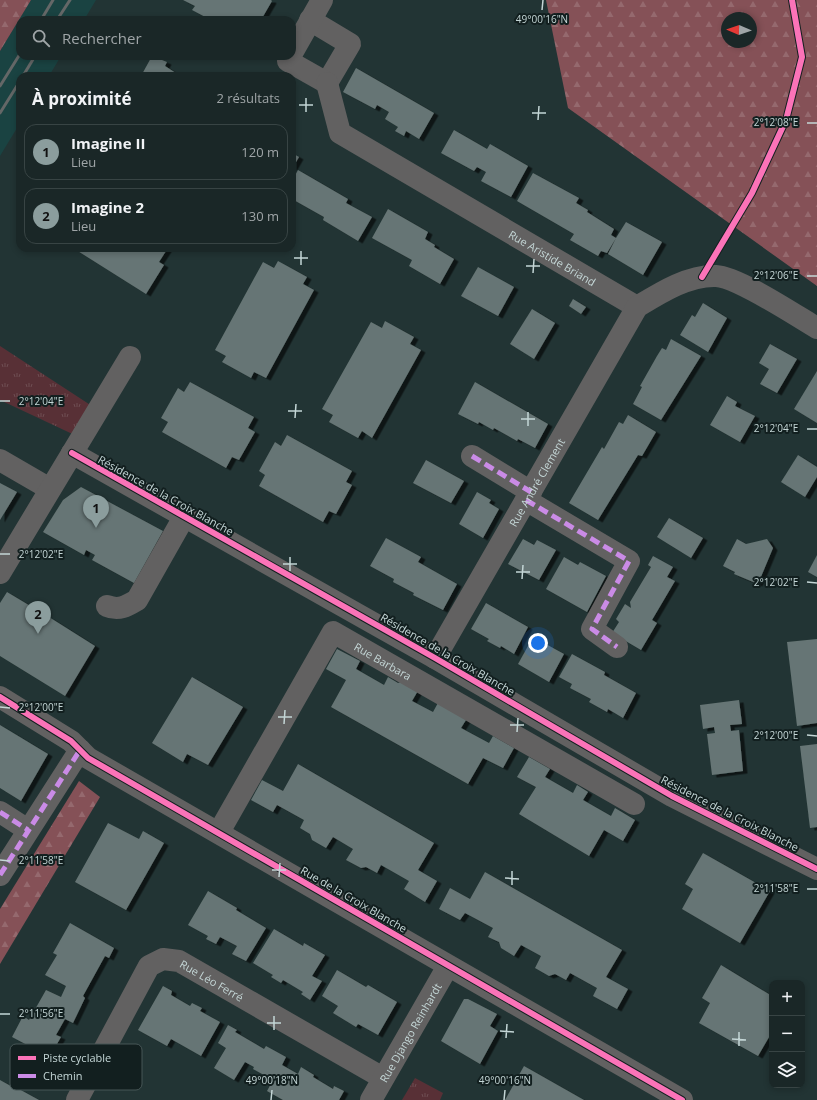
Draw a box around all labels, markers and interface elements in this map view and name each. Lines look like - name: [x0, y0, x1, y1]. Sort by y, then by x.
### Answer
- text: 49°00'16"N: [516, 12, 568, 26]
- north arrow: [721, 12, 757, 48]
- search box: [16, 16, 296, 60]
- icon: search: [30, 27, 52, 49]
- text: Rechercher: [62, 28, 142, 48]
- text: À proximité: [32, 87, 131, 110]
- text: 2 résultats: [216, 89, 280, 107]
- text: 2°12'08"E: [754, 115, 798, 129]
- text: Imagine II: [71, 133, 145, 153]
- text: 1: [42, 143, 50, 161]
- text: 120 m: [241, 143, 279, 161]
- text: Lieu: [71, 153, 96, 171]
- text: Imagine 2: [71, 197, 144, 217]
- text: 2: [42, 207, 50, 225]
- text: 130 m: [241, 207, 279, 225]
- text: Lieu: [71, 217, 96, 235]
- street label: Rue Aristide Briand: [506, 226, 599, 289]
- text: 2°12'06"E: [754, 268, 798, 282]
- text: 2°12'04"E: [19, 394, 63, 408]
- text: 2°12'04"E: [754, 421, 798, 435]
- street label: Rue André Clement: [505, 435, 568, 529]
- street label: Résidence de la Croix Blanche: [96, 451, 236, 539]
- pin: 1: [83, 495, 109, 528]
- text: 2°12'02"E: [19, 547, 63, 561]
- text: 2°12'02"E: [754, 575, 798, 589]
- pin: 2: [25, 601, 51, 634]
- street label: Résidence de la Croix Blanche: [378, 609, 518, 699]
- your location: [528, 633, 548, 653]
- street label: Rue Barbara: [352, 638, 415, 683]
- text: 2°12'00"E: [19, 700, 63, 714]
- text: 2°12'00"E: [754, 728, 798, 742]
- street label: Résidence de la Croix Blanche: [659, 772, 801, 854]
- text: 2°11'58"E: [19, 853, 63, 867]
- street label: Rue de la Croix Blanche: [298, 862, 410, 936]
- text: 2°11'58"E: [754, 881, 798, 895]
- street label: Rue Léo Ferré: [177, 956, 247, 1004]
- street label: Rue Django Reinhardt: [375, 980, 444, 1085]
- map controls: [769, 980, 805, 1088]
- button: +: [769, 980, 805, 1016]
- text: 2°11'56"E: [19, 1006, 63, 1020]
- button: −: [769, 1016, 805, 1052]
- legend: [10, 1044, 142, 1090]
- text: Piste cyclable: [43, 1050, 111, 1065]
- button: layers: [769, 1052, 805, 1088]
- text: Chemin: [43, 1068, 83, 1083]
- text: 49°00'18"N: [246, 1073, 298, 1087]
- text: 49°00'16"N: [479, 1073, 531, 1087]

